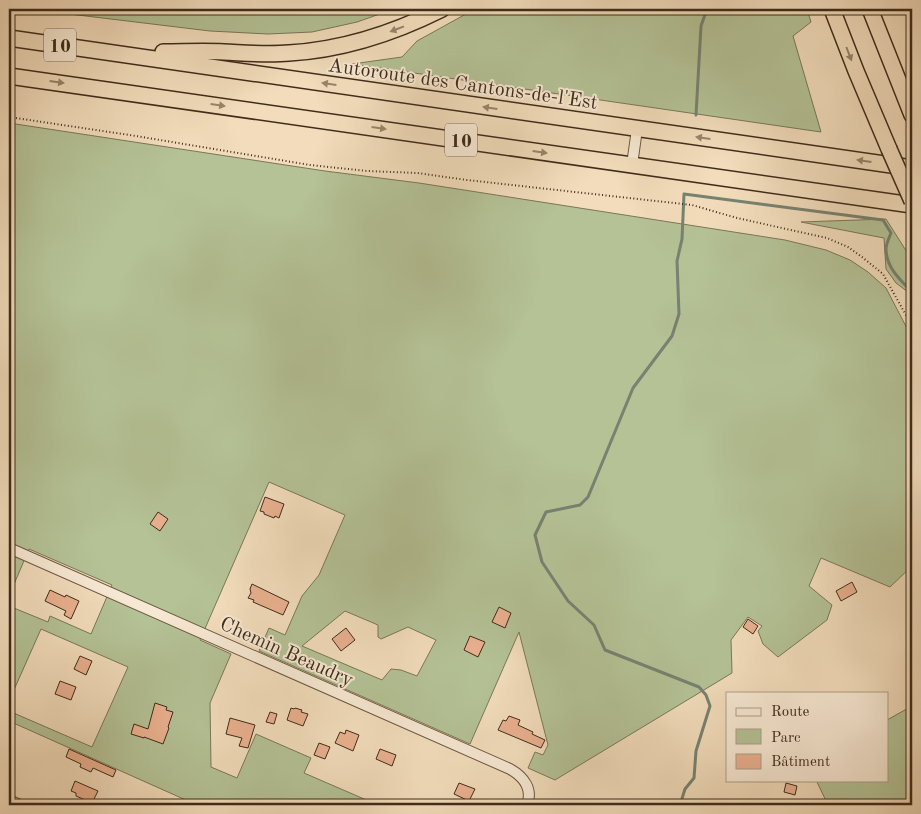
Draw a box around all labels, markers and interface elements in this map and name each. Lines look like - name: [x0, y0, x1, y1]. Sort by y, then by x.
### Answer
- one-way arrow: [390, 25, 405, 33]
- road number: 10: [44, 28, 76, 62]
- one-way arrow: [846, 47, 853, 62]
- street label: Autoroute des Cantons-de-l'Est: [327, 56, 599, 114]
- one-way arrow: [49, 79, 65, 87]
- one-way arrow: [321, 80, 337, 88]
- one-way arrow: [210, 102, 226, 110]
- one-way arrow: [482, 103, 498, 111]
- road number: 10: [445, 124, 477, 156]
- one-way arrow: [371, 125, 387, 133]
- one-way arrow: [695, 134, 711, 142]
- one-way arrow: [532, 148, 548, 156]
- one-way arrow: [856, 157, 872, 165]
- street label: Chemin Beaudry: [216, 614, 356, 691]
- legend: [726, 692, 888, 782]
- text: Route: [771, 705, 809, 720]
- text: Parc: [771, 731, 801, 746]
- text: Bâtiment: [771, 755, 830, 770]

